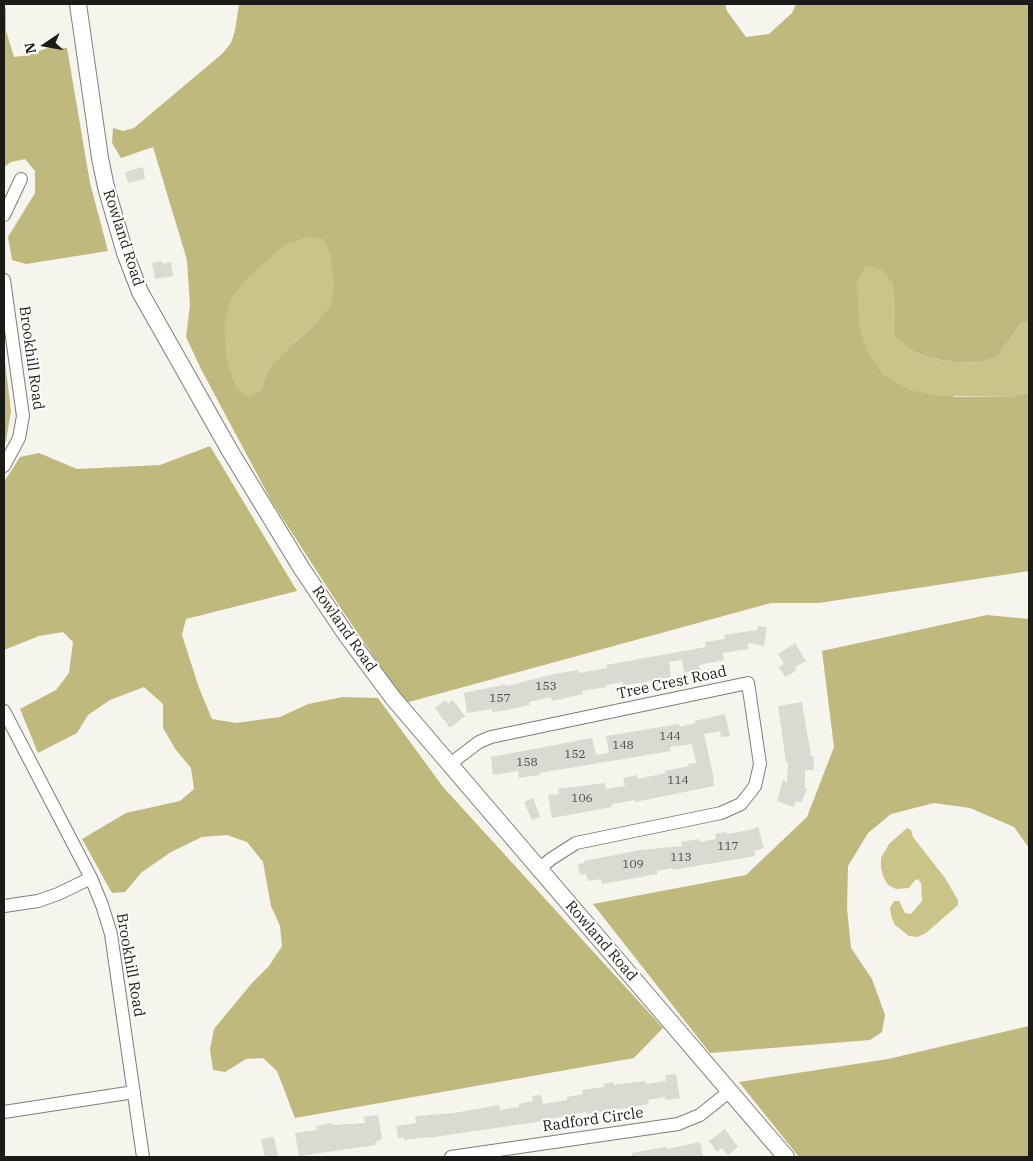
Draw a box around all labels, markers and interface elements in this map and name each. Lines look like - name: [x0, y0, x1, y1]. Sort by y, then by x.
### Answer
- north arrow: [20, 20, 70, 70]
- text: N: [20, 41, 40, 55]
- street label: Rowland Road: [99, 187, 147, 289]
- street label: Brookhill Road: [15, 305, 47, 411]
- street label: Rowland Road: [308, 583, 380, 675]
- street label: Tree Crest Road: [615, 663, 729, 703]
- house number: 153: [535, 680, 557, 694]
- house number: 157: [489, 692, 511, 706]
- house number: 144: [659, 730, 681, 744]
- house number: 148: [612, 739, 634, 753]
- house number: 152: [564, 748, 586, 762]
- house number: 158: [516, 756, 538, 770]
- house number: 114: [667, 774, 689, 788]
- house number: 106: [571, 792, 593, 806]
- house number: 117: [717, 840, 739, 854]
- house number: 113: [670, 851, 692, 865]
- house number: 109: [622, 858, 644, 872]
- street label: Rowland Road: [561, 897, 641, 985]
- street label: Brookhill Road: [112, 912, 148, 1018]
- street label: Radford Circle: [541, 1104, 645, 1136]

